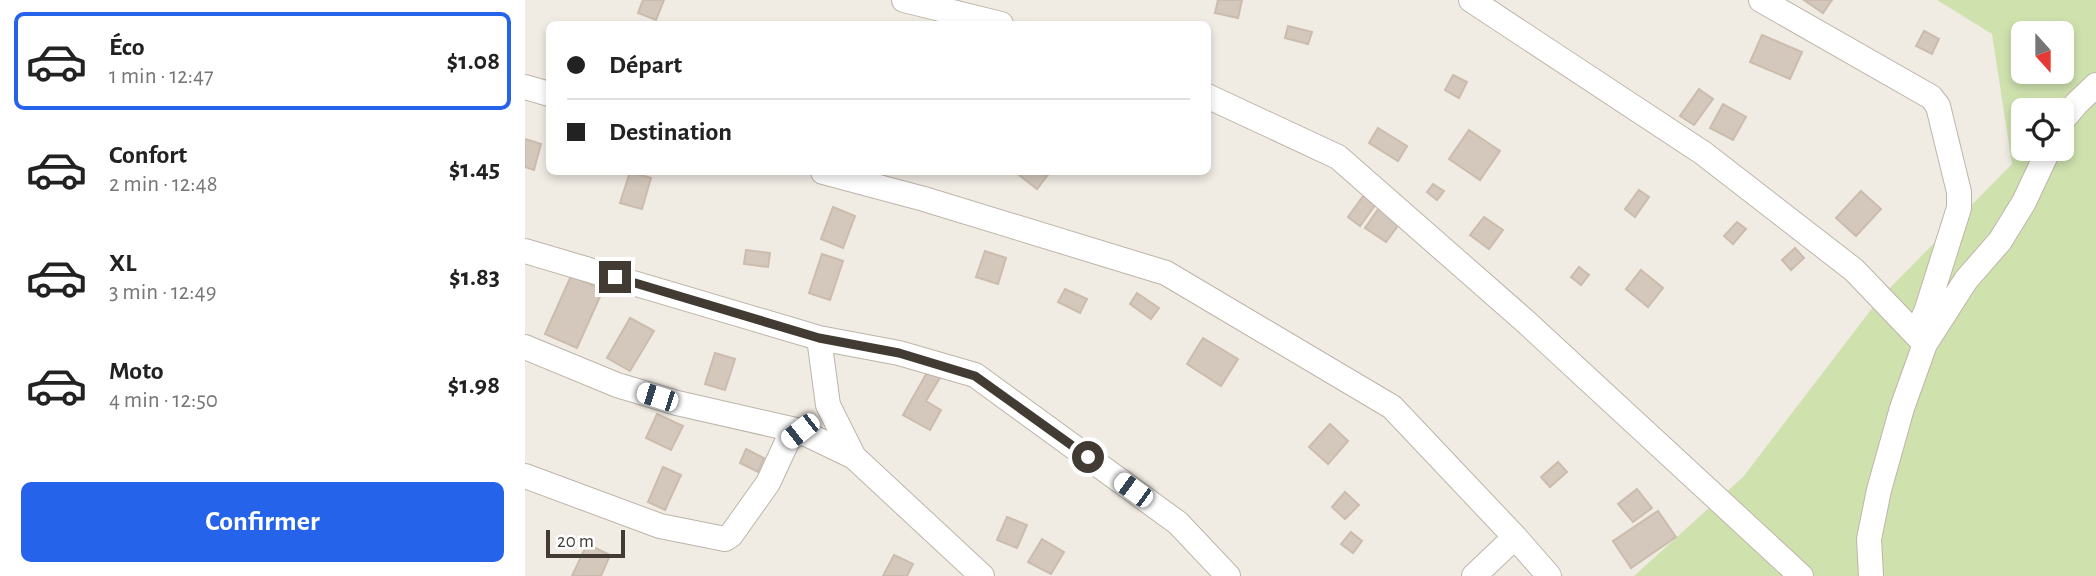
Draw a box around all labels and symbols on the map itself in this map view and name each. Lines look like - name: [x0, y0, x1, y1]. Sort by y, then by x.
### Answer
- north arrow: [2011, 21, 2074, 84]
- route end: [599, 261, 631, 293]
- car: [634, 381, 681, 413]
- car: [777, 410, 824, 452]
- route start: [1072, 441, 1104, 473]
- car: [1110, 469, 1157, 511]
- scale bar: [546, 527, 625, 559]

